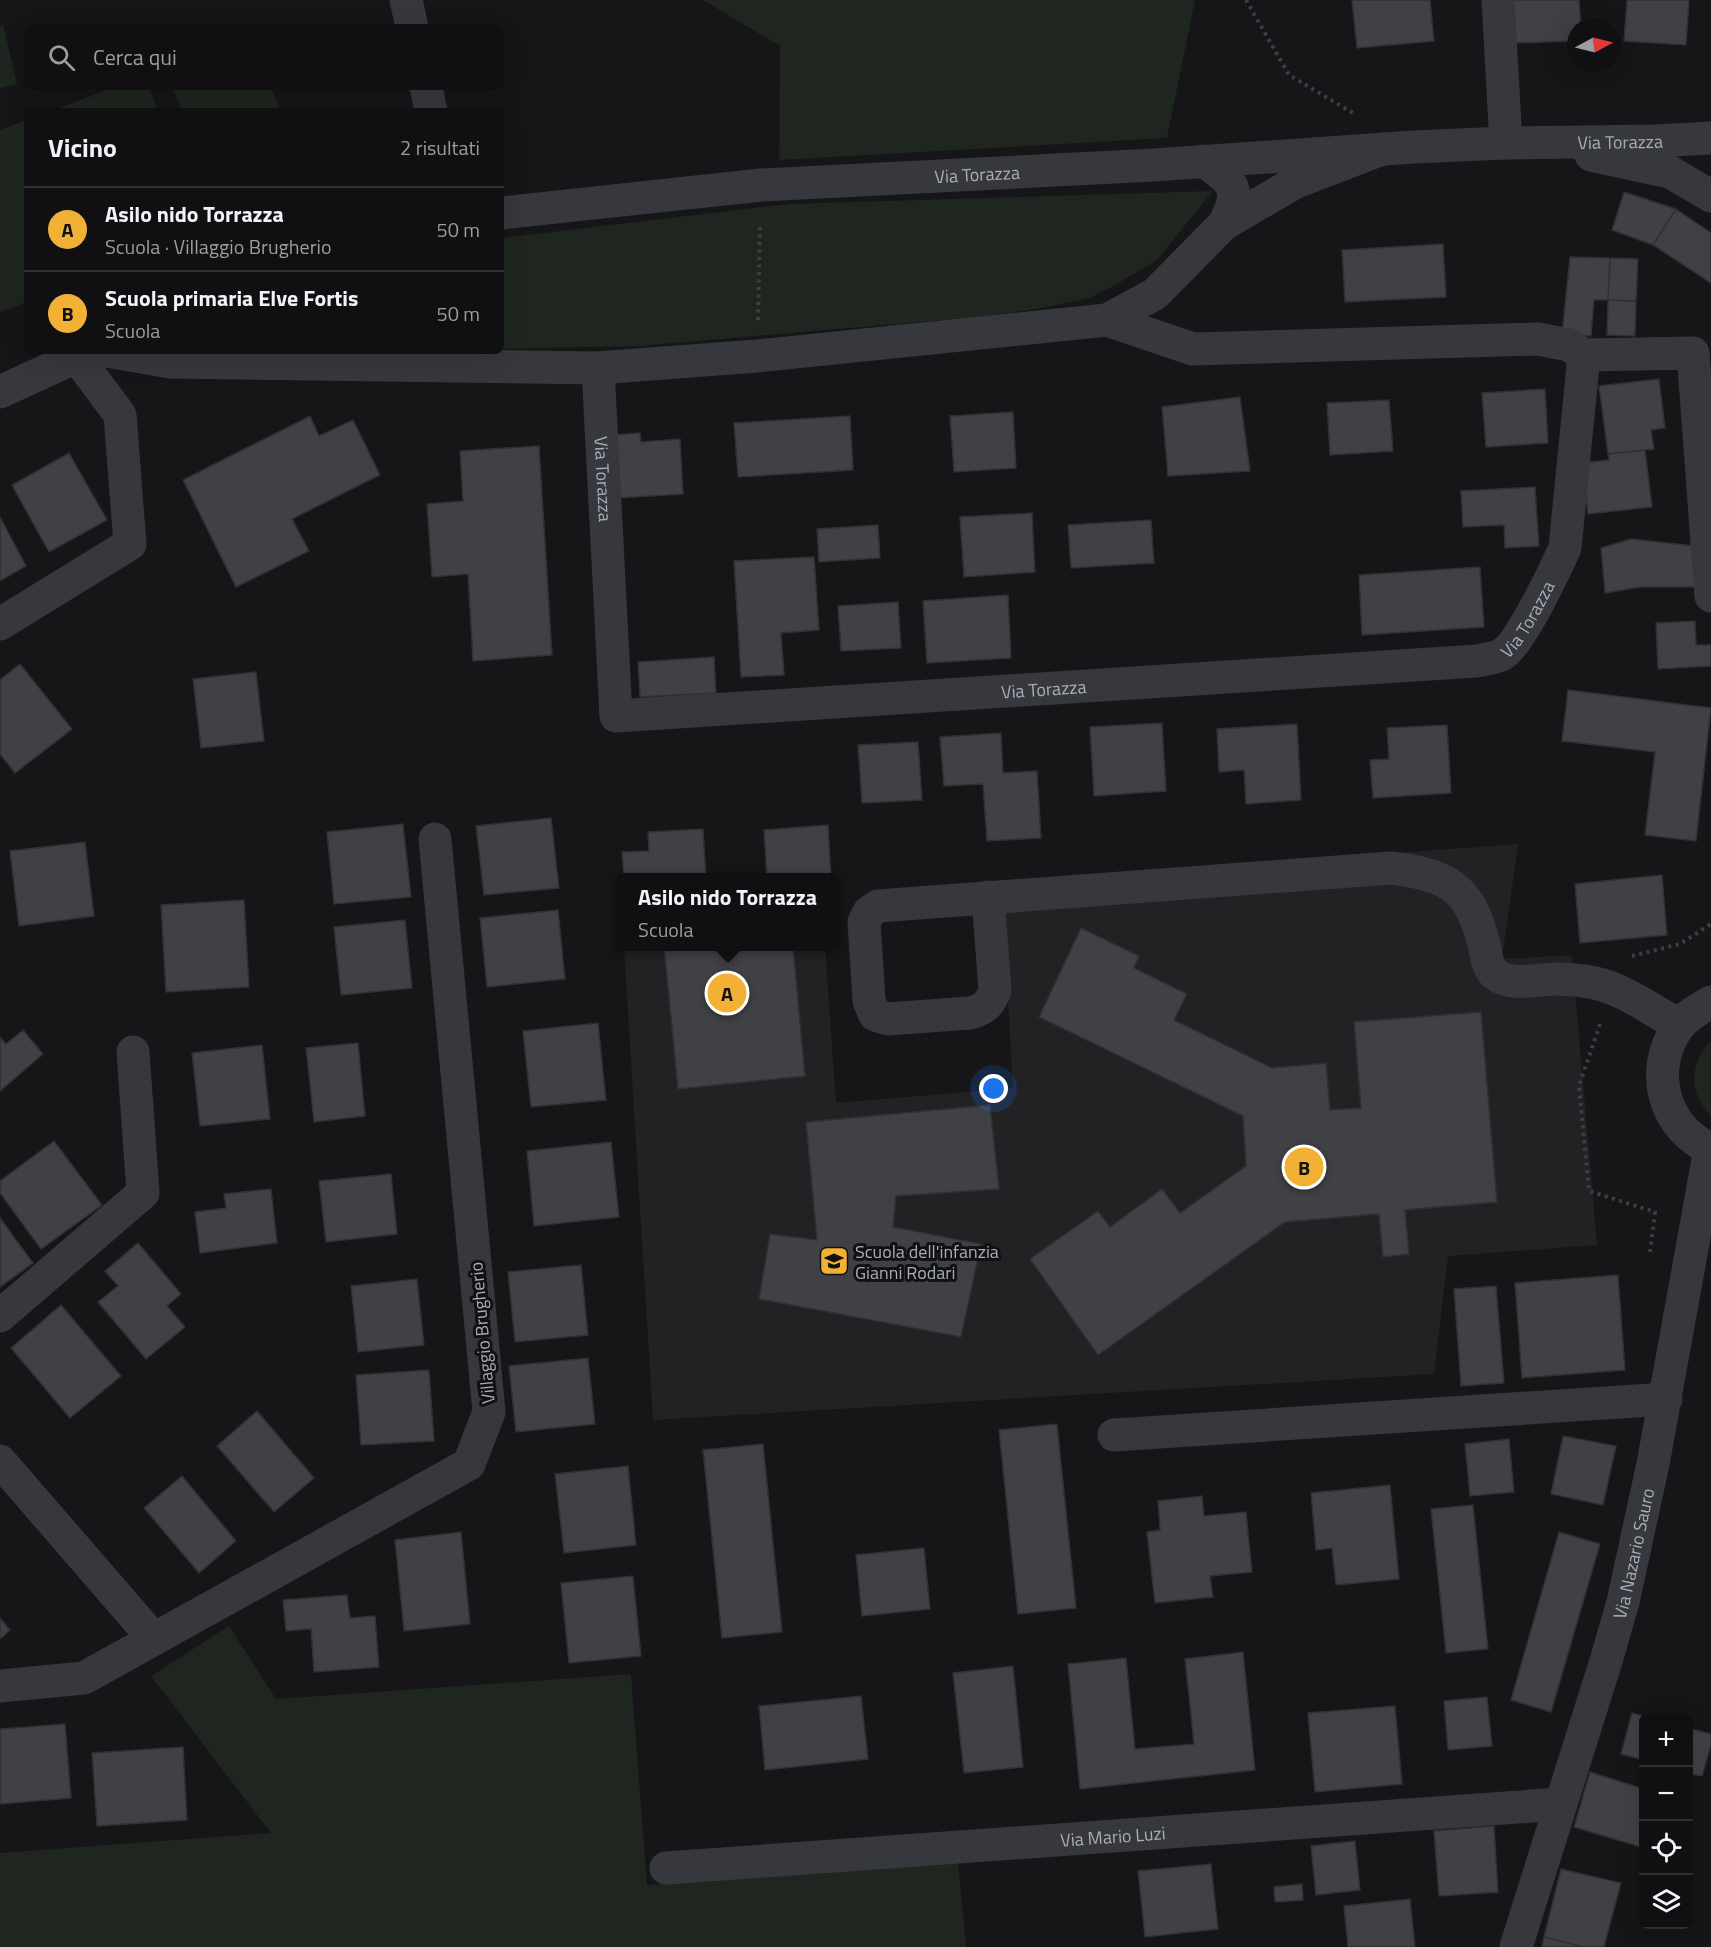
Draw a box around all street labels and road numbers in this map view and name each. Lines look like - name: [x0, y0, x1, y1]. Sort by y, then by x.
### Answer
- street label: Via Torazza: [1577, 127, 1664, 156]
- street label: Via Torazza: [934, 158, 1021, 190]
- street label: Via Torazza: [588, 435, 619, 522]
- street label: Via Torazza: [1494, 576, 1561, 664]
- street label: Via Torazza: [1000, 672, 1087, 705]
- street label: Villaggio Brugherio: [462, 1261, 502, 1405]
- street label: Via Nazario Sauro: [1605, 1485, 1661, 1622]
- street label: Via Mario Luzi: [1059, 1819, 1166, 1853]

